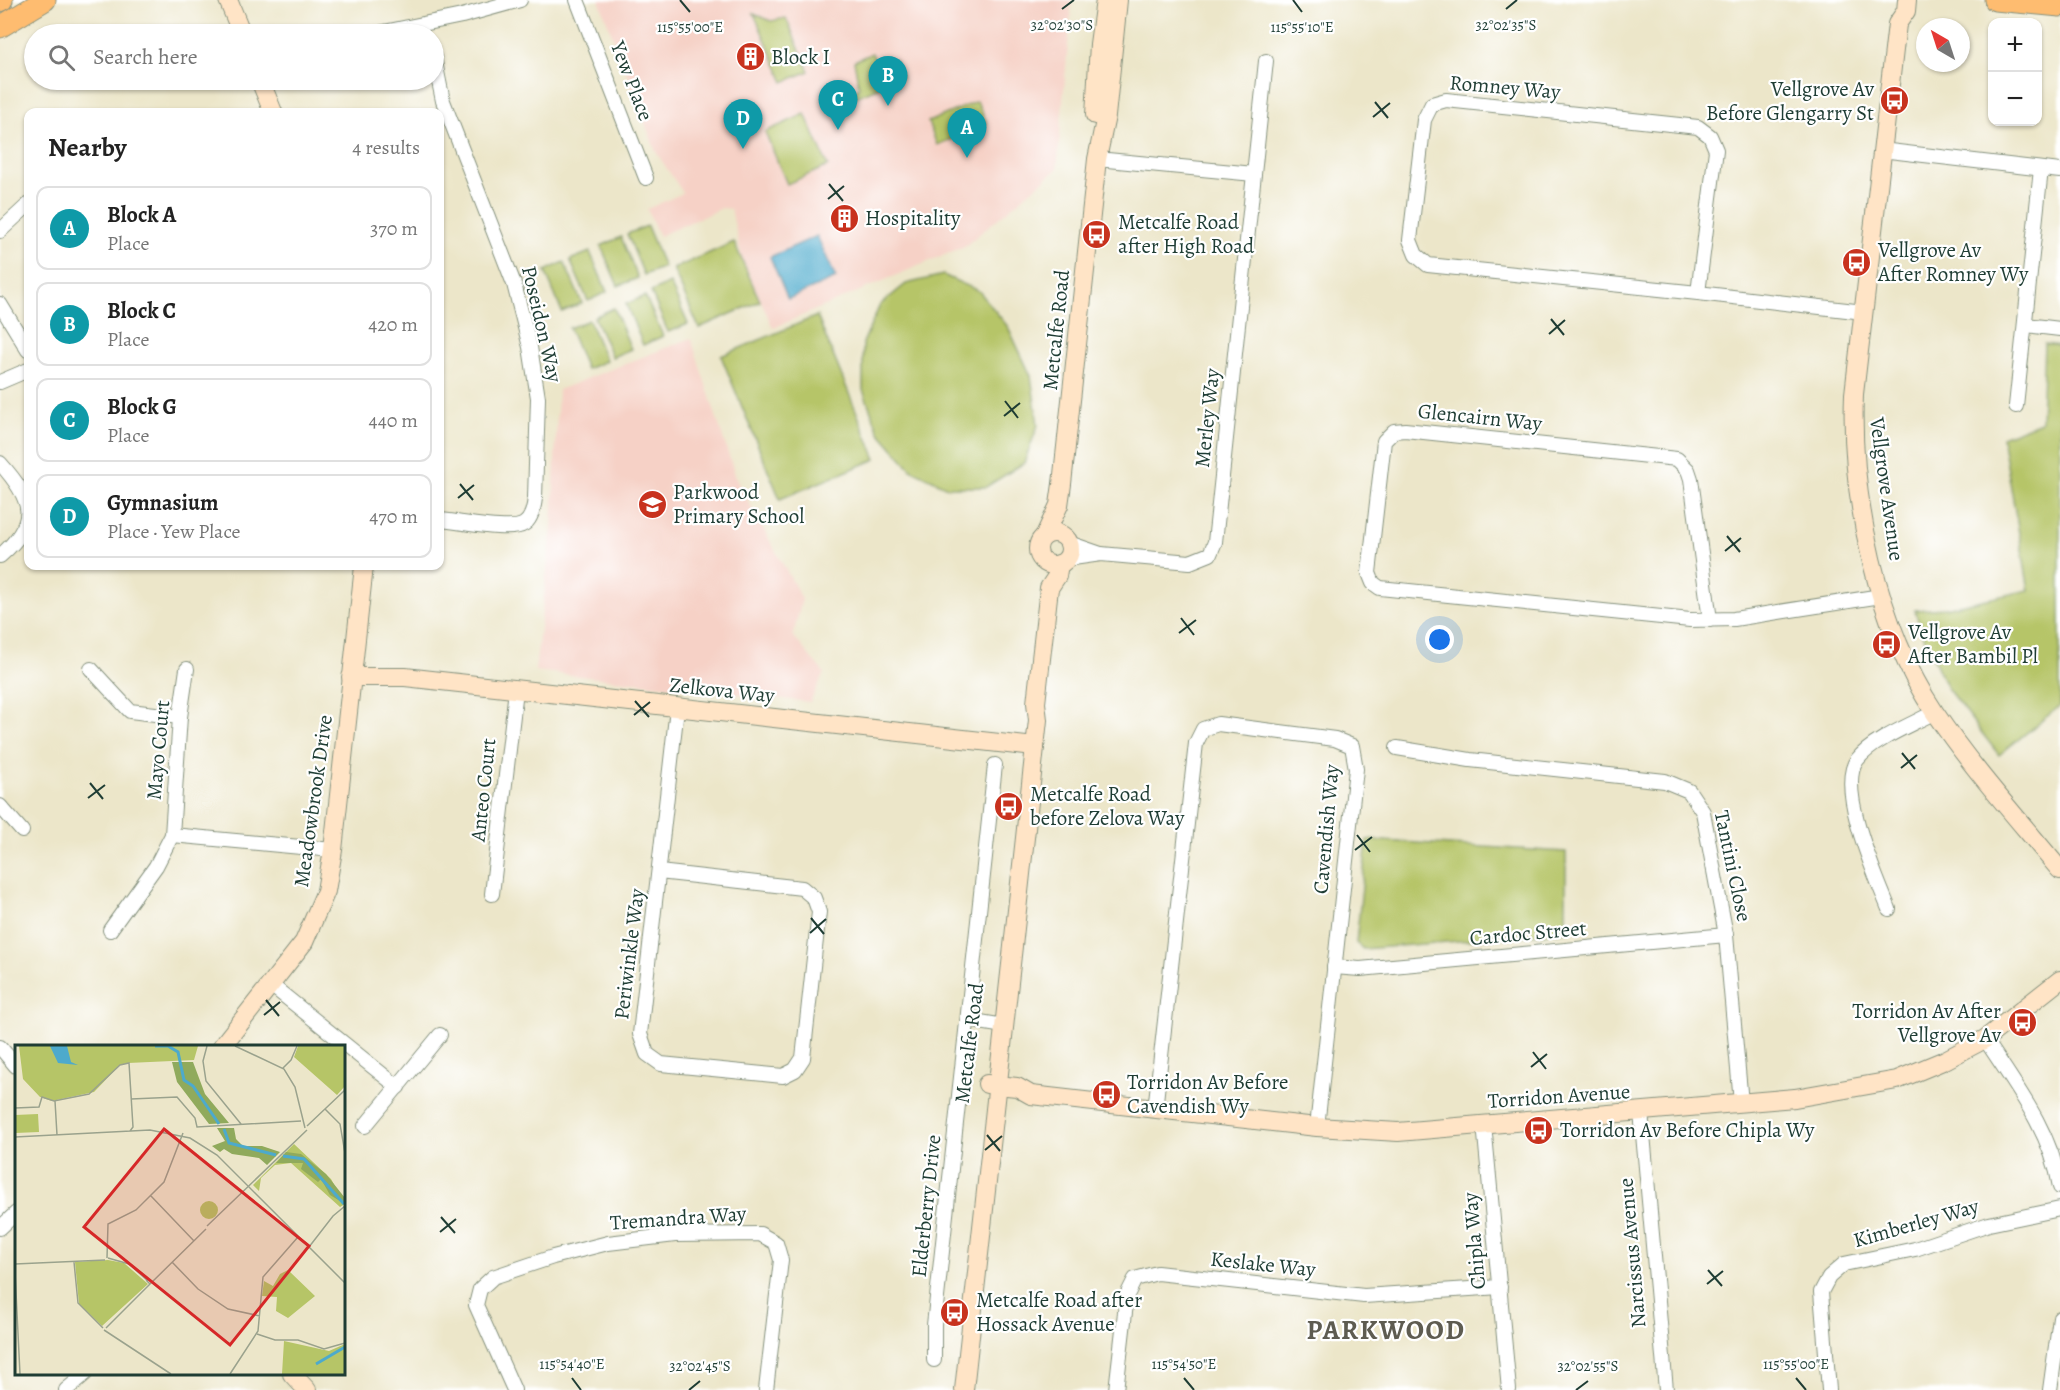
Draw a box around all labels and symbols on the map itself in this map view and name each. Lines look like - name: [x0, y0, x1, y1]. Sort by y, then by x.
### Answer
- text: 32°02'30"S: [1031, 15, 1093, 35]
- text: 32°02'35"S: [1476, 15, 1536, 35]
- text: 115°55'00"E: [657, 17, 723, 37]
- text: 115°55'10"E: [1270, 17, 1334, 37]
- north arrow: [1916, 18, 1970, 72]
- street label: Yew Place: [604, 36, 660, 125]
- building icon: Block I: [734, 41, 766, 73]
- place label: Block I: [771, 43, 830, 71]
- pin: B: [868, 57, 908, 106]
- street label: Romney Way: [1448, 68, 1562, 106]
- place label: Vellgrove Av Before Glengarry St: [1706, 75, 1875, 127]
- pin: C: [818, 80, 858, 130]
- bus stop icon: Vellgrove Av Before Glengarry St: [1879, 85, 1911, 117]
- pin: D: [724, 100, 762, 149]
- pin: A: [948, 108, 986, 158]
- building icon: Hospitality: [828, 202, 860, 234]
- place label: Hospitality: [865, 204, 961, 232]
- place label: Metcalfe Road after High Road: [1118, 208, 1255, 260]
- bus stop icon: Metcalfe Road after High Road: [1081, 218, 1113, 250]
- place label: Vellgrove Av After Romney Wy: [1877, 236, 2029, 288]
- bus stop icon: Vellgrove Av After Romney Wy: [1841, 246, 1873, 278]
- street label: Poseidon Way: [515, 263, 569, 386]
- street label: Metcalfe Road: [1036, 268, 1076, 392]
- street label: Merley Way: [1188, 366, 1226, 469]
- street label: Glencairn Way: [1417, 397, 1544, 438]
- street label: Vellgrove Avenue: [1863, 415, 1911, 562]
- place label: Parkwood Primary School: [673, 478, 804, 530]
- school or university icon: Parkwood Primary School: [636, 488, 668, 520]
- place label: Vellgrove Av After Bambil Pl: [1907, 618, 2038, 670]
- your location: [1425, 625, 1454, 654]
- bus stop icon: Vellgrove Av After Bambil Pl: [1871, 628, 1903, 660]
- street label: Zelkova Way: [668, 671, 777, 710]
- street label: Mayo Court: [140, 699, 176, 801]
- street label: Meadowbrook Drive: [287, 713, 339, 889]
- street label: Anteo Court: [464, 737, 502, 844]
- street label: Cavendish Way: [1306, 762, 1346, 895]
- place label: Metcalfe Road before Zelova Way: [1030, 780, 1185, 832]
- bus stop icon: Metcalfe Road before Zelova Way: [993, 790, 1025, 822]
- street label: Tantini Close: [1708, 808, 1758, 924]
- street label: Periwinkle Way: [607, 886, 651, 1021]
- street label: Cardoc Street: [1468, 914, 1588, 952]
- street label: Metcalfe Road: [948, 980, 990, 1105]
- place label: Torridon Av After Vellgrove Av: [1852, 997, 2002, 1049]
- bus stop icon: Torridon Av After Vellgrove Av: [2006, 1007, 2038, 1039]
- inset map: [15, 1045, 345, 1375]
- place label: Torridon Av Before Cavendish Wy: [1127, 1068, 1288, 1120]
- street label: Torridon Avenue: [1487, 1077, 1631, 1115]
- bus stop icon: Torridon Av Before Cavendish Wy: [1090, 1078, 1122, 1110]
- bus stop icon: Torridon Av Before Chipla Wy: [1523, 1114, 1555, 1146]
- place label: Torridon Av Before Chipla Wy: [1560, 1116, 1815, 1144]
- street label: Elderberry Drive: [905, 1133, 947, 1279]
- street label: Narcissus Avenue: [1611, 1177, 1653, 1329]
- street label: Chipla Way: [1456, 1191, 1492, 1291]
- street label: Kimberley Way: [1850, 1192, 1983, 1254]
- street label: Tremandra Way: [609, 1199, 748, 1237]
- street label: Keslake Way: [1209, 1245, 1318, 1284]
- place label: Metcalfe Road after Hossack Avenue: [976, 1286, 1142, 1338]
- bus stop icon: Metcalfe Road after Hossack Avenue: [939, 1296, 971, 1328]
- district label: PARKWOOD: [1307, 1312, 1465, 1348]
- text: 115°54'40"E: [539, 1354, 605, 1374]
- text: 115°54'50"E: [1152, 1354, 1216, 1374]
- text: 115°55'00"E: [1763, 1354, 1829, 1374]
- text: 32°02'45"S: [669, 1356, 731, 1376]
- text: 32°02'55"S: [1558, 1356, 1618, 1376]

